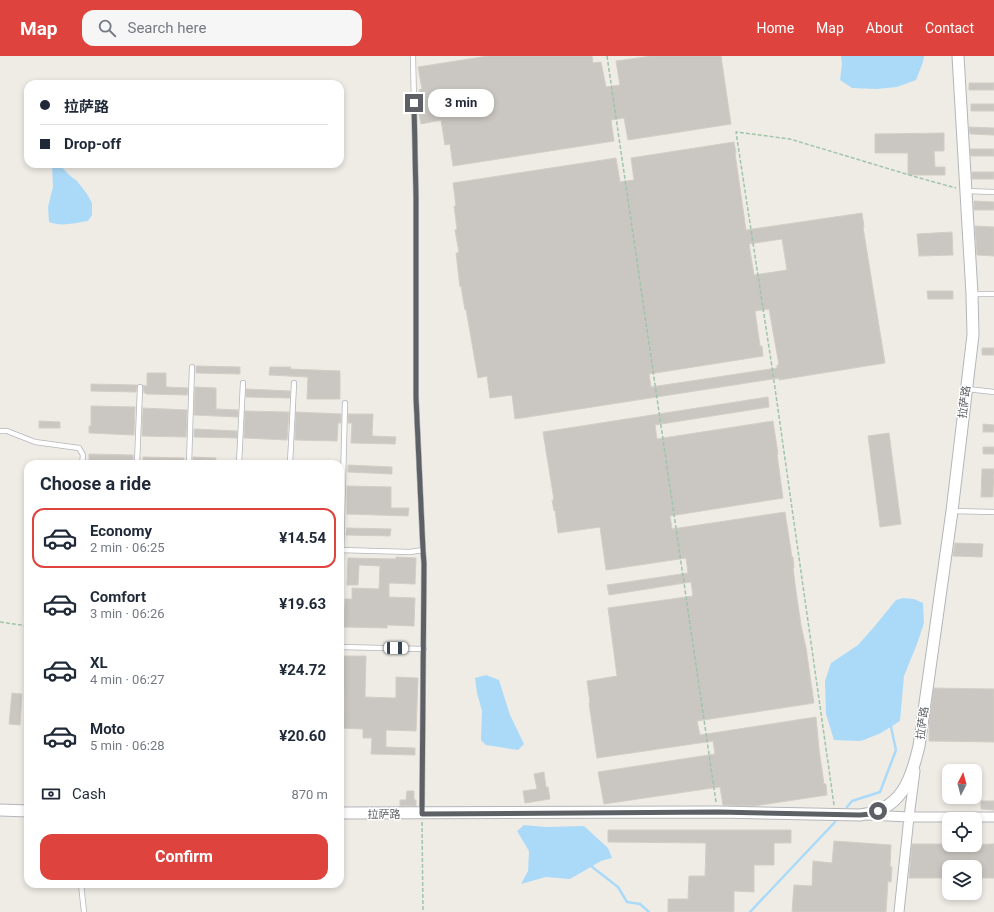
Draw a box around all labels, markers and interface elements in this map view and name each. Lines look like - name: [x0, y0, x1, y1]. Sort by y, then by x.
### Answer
- search box: [82, 10, 362, 46]
- text: Map: [20, 17, 58, 40]
- icon: search: [96, 17, 118, 39]
- text: Search here: [128, 19, 206, 37]
- text: Home: [756, 20, 794, 36]
- text: Map: [816, 20, 844, 36]
- text: About: [866, 20, 903, 36]
- text: Contact: [925, 20, 974, 36]
- callout: 3 min: [428, 89, 494, 117]
- route end: [405, 94, 423, 112]
- text: 3 min: [445, 95, 477, 110]
- text: 拉萨路: [64, 98, 109, 116]
- text: Drop-off: [64, 135, 121, 153]
- street label: 拉萨路: [956, 385, 973, 419]
- text: Choose a ride: [40, 473, 151, 494]
- icon: car: [42, 520, 78, 556]
- text: Economy: [90, 522, 152, 540]
- text: ¥14.54: [279, 529, 326, 547]
- text: 2 min · 06:25: [90, 540, 165, 555]
- icon: car: [42, 586, 78, 622]
- text: Comfort: [90, 588, 146, 606]
- text: ¥19.63: [279, 595, 326, 613]
- text: 3 min · 06:26: [90, 606, 165, 621]
- car: [384, 642, 408, 654]
- icon: car: [42, 652, 78, 688]
- text: XL: [90, 654, 108, 672]
- text: ¥24.72: [279, 661, 326, 679]
- text: 4 min · 06:27: [90, 672, 165, 687]
- street label: 拉萨路: [914, 706, 931, 740]
- icon: car: [42, 718, 78, 754]
- text: Moto: [90, 720, 125, 738]
- text: ¥20.60: [279, 727, 326, 745]
- text: 5 min · 06:28: [90, 738, 165, 753]
- north arrow: [942, 764, 982, 804]
- map controls: [942, 764, 982, 900]
- icon: cash: [40, 783, 62, 805]
- text: Cash: [72, 785, 106, 803]
- text: 870 m: [291, 787, 328, 802]
- route start: [869, 802, 887, 820]
- street label: 拉萨路: [368, 808, 401, 821]
- button: locate: [942, 812, 982, 852]
- button: Confirm: [40, 834, 328, 880]
- button: layers: [942, 860, 982, 900]

